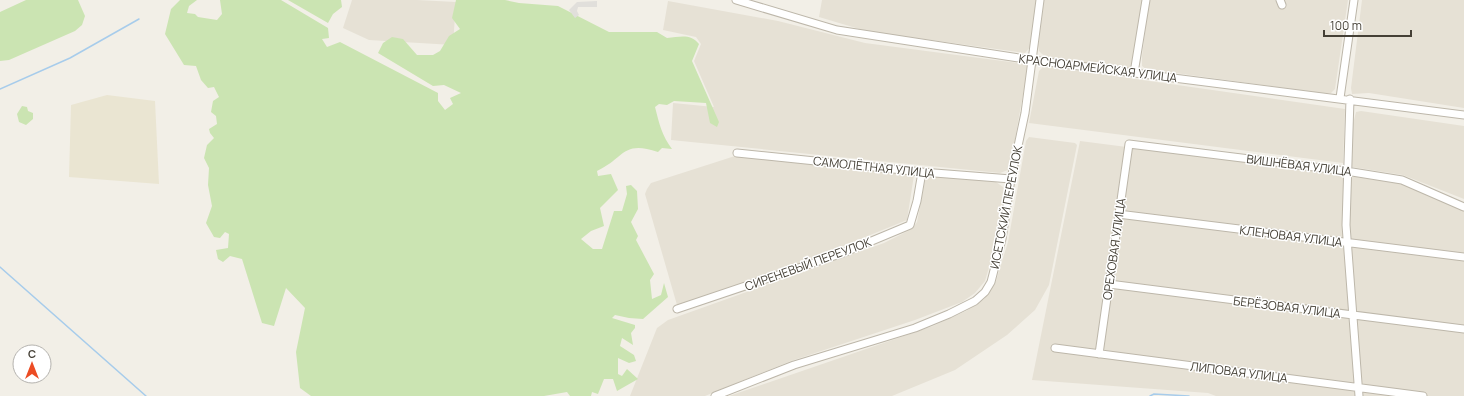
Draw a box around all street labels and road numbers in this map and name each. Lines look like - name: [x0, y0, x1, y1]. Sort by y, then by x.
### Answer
- street label: КРАСНОАРМЕЙСКАЯ УЛИЦА: [1018, 50, 1179, 86]
- street label: ИСЕТСКИЙ ПЕРЕУЛОК: [986, 143, 1026, 270]
- street label: ВИШНЁВАЯ УЛИЦА: [1245, 150, 1353, 180]
- street label: САМОЛЁТНАЯ УЛИЦА: [812, 152, 936, 182]
- street label: ОРЕХОВАЯ УЛИЦА: [1098, 197, 1130, 301]
- street label: КЛЕНОВАЯ УЛИЦА: [1239, 221, 1344, 251]
- street label: СИРЕНЕВЫЙ ПЕРЕУЛОК: [742, 233, 874, 295]
- street label: БЕРЁЗОВАЯ УЛИЦА: [1232, 292, 1342, 322]
- street label: ЛИПОВАЯ УЛИЦА: [1189, 358, 1289, 386]

